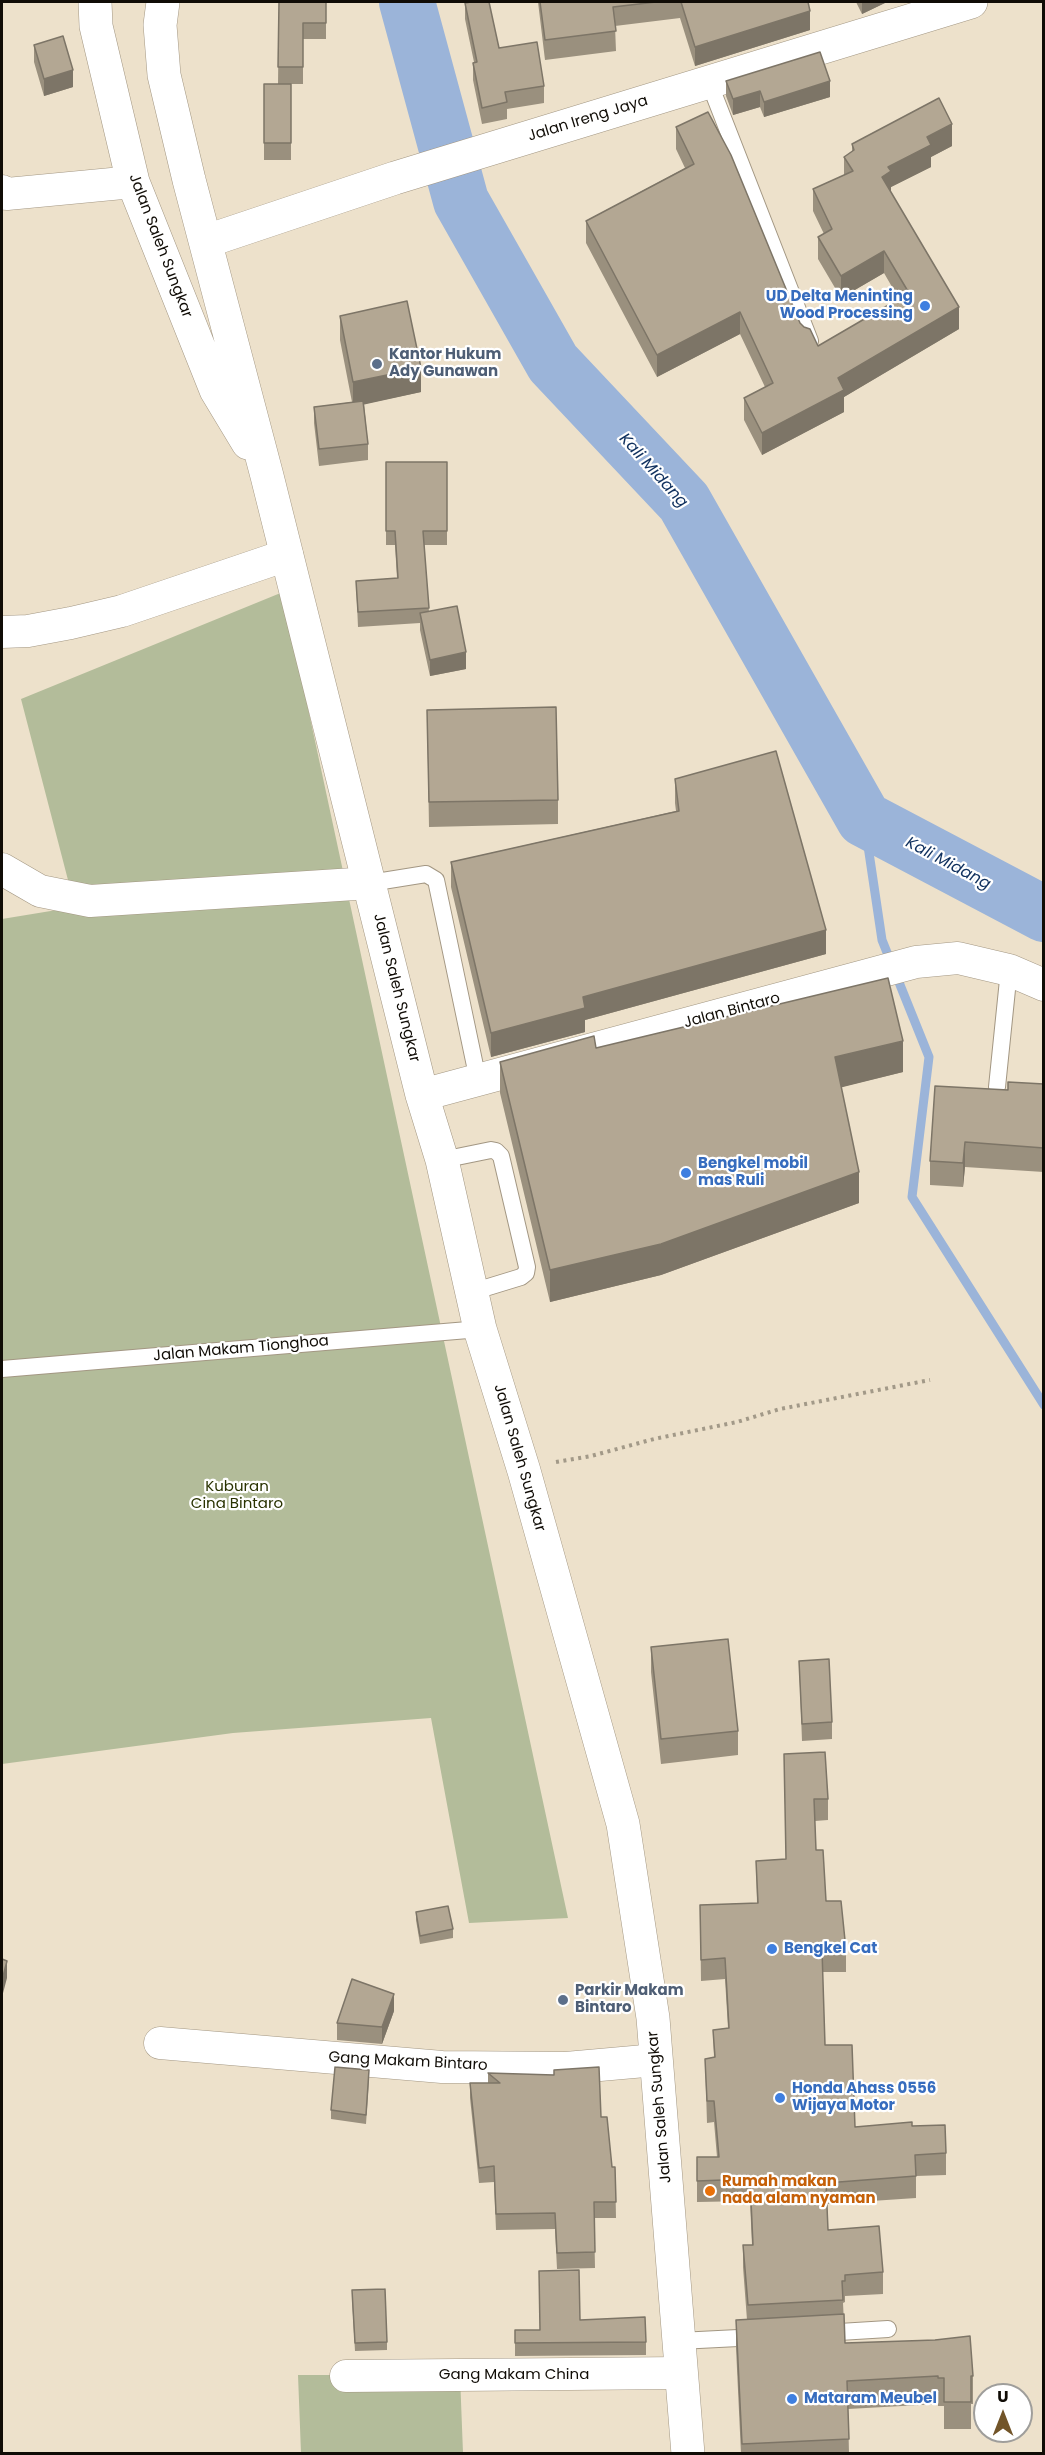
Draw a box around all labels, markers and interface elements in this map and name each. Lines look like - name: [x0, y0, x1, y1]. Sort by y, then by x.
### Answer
- street label: Jalan Ireng Jaya: [526, 92, 650, 146]
- street label: Jalan Saleh Sungkar: [124, 172, 196, 320]
- place label: UD Delta Meninting Wood Processing: [766, 288, 913, 323]
- marker: UD Delta Meninting Wood Processing: [918, 299, 932, 313]
- place label: Kantor Hukum Ady Gunawan: [389, 346, 501, 381]
- marker: Kantor Hukum Ady Gunawan: [370, 357, 384, 371]
- water label: Kali Midang: [615, 430, 691, 512]
- water label: Kali Midang: [902, 834, 994, 894]
- street label: Jalan Saleh Sungkar: [369, 912, 423, 1064]
- street label: Jalan Bintaro: [682, 990, 782, 1032]
- place label: Bengkel mobil mas Ruli: [698, 1155, 808, 1190]
- marker: Bengkel mobil mas Ruli: [679, 1166, 693, 1180]
- street label: Jalan Makam Tionghoa: [152, 1332, 330, 1366]
- street label: Jalan Saleh Sungkar: [489, 1382, 549, 1534]
- park label: Kuburan Cina Bintaro: [191, 1478, 283, 1513]
- place label: Bengkel Cat: [784, 1940, 877, 1958]
- marker: Bengkel Cat: [765, 1942, 779, 1956]
- place label: Parkir Makam Bintaro: [575, 1982, 684, 2017]
- marker: Parkir Makam Bintaro: [556, 1993, 570, 2007]
- street label: Jalan Saleh Sungkar: [644, 2030, 676, 2184]
- street label: Gang Makam Bintaro: [328, 2049, 488, 2075]
- place label: Honda Ahass 0556 Wijaya Motor: [792, 2080, 936, 2115]
- marker: Honda Ahass 0556 Wijaya Motor: [773, 2091, 787, 2105]
- place label: Rumah makan nada alam nyaman: [722, 2173, 876, 2208]
- marker: Rumah makan nada alam nyaman: [703, 2184, 717, 2198]
- street label: Gang Makam China: [439, 2366, 589, 2384]
- north arrow: [973, 2383, 1033, 2443]
- text: U: [997, 2385, 1009, 2408]
- place label: Mataram Meubel: [804, 2390, 937, 2408]
- marker: Mataram Meubel: [785, 2392, 799, 2406]

